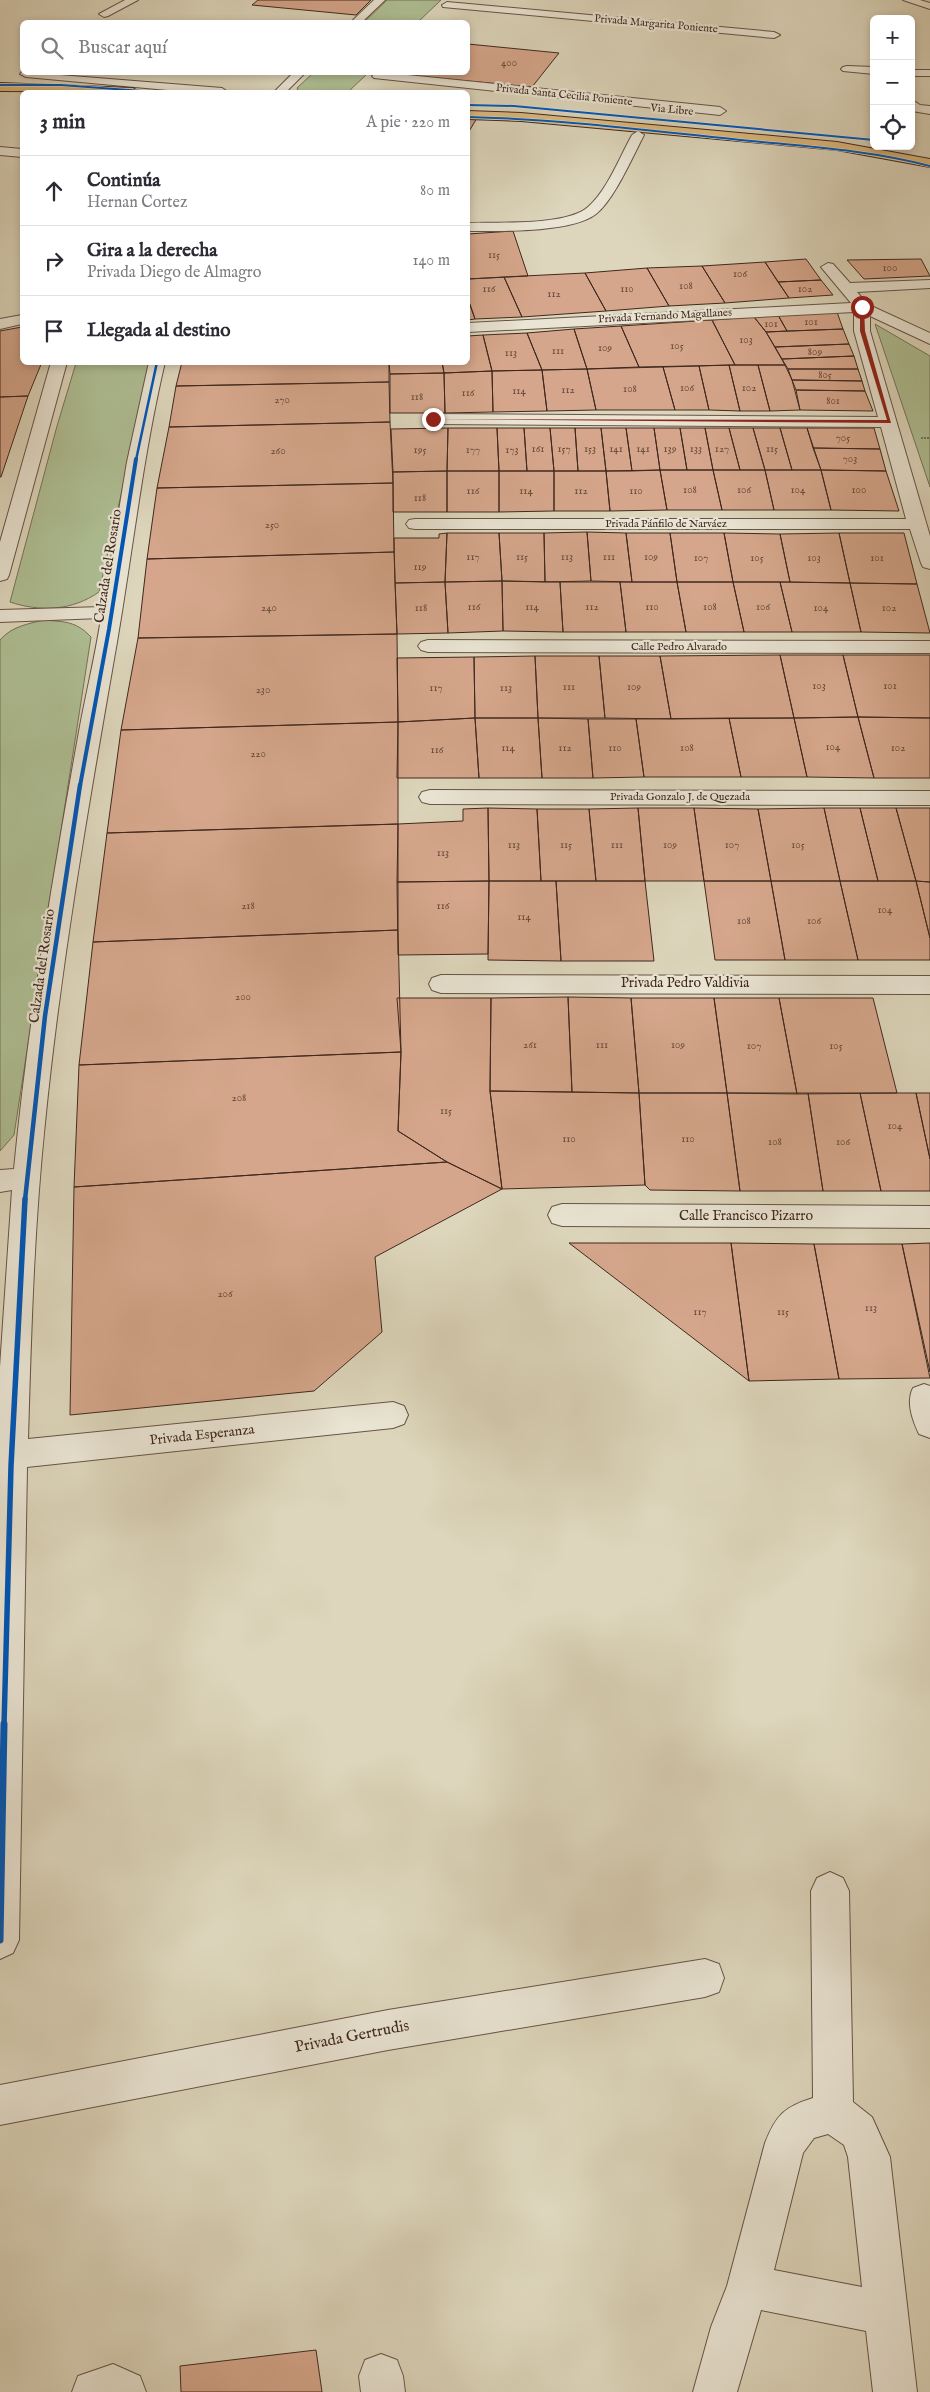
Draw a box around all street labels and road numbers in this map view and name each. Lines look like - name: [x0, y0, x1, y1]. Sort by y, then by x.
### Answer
- street label: Privada Margarita Poniente: [594, 12, 718, 36]
- street label: Privada Santa Cecilia Poniente: [495, 81, 633, 109]
- street label: Via Libre: [649, 101, 694, 119]
- street label: Privada Fernando Magallanes: [598, 305, 732, 326]
- street label: Calzada del Rosario: [90, 507, 126, 624]
- street label: Privada Pánfilo de Narváez: [605, 517, 727, 531]
- street label: Calle Pedro Alvarado: [631, 640, 727, 654]
- street label: Privada Gonzalo J. de Quezada: [610, 790, 750, 804]
- street label: Calzada del Rosario: [25, 907, 59, 1024]
- street label: Privada Pedro Valdivia: [621, 974, 750, 992]
- street label: Calle Francisco Pizarro: [679, 1207, 813, 1225]
- street label: Privada Esperanza: [149, 1420, 256, 1449]
- street label: Privada Gertrudis: [293, 2016, 411, 2058]

